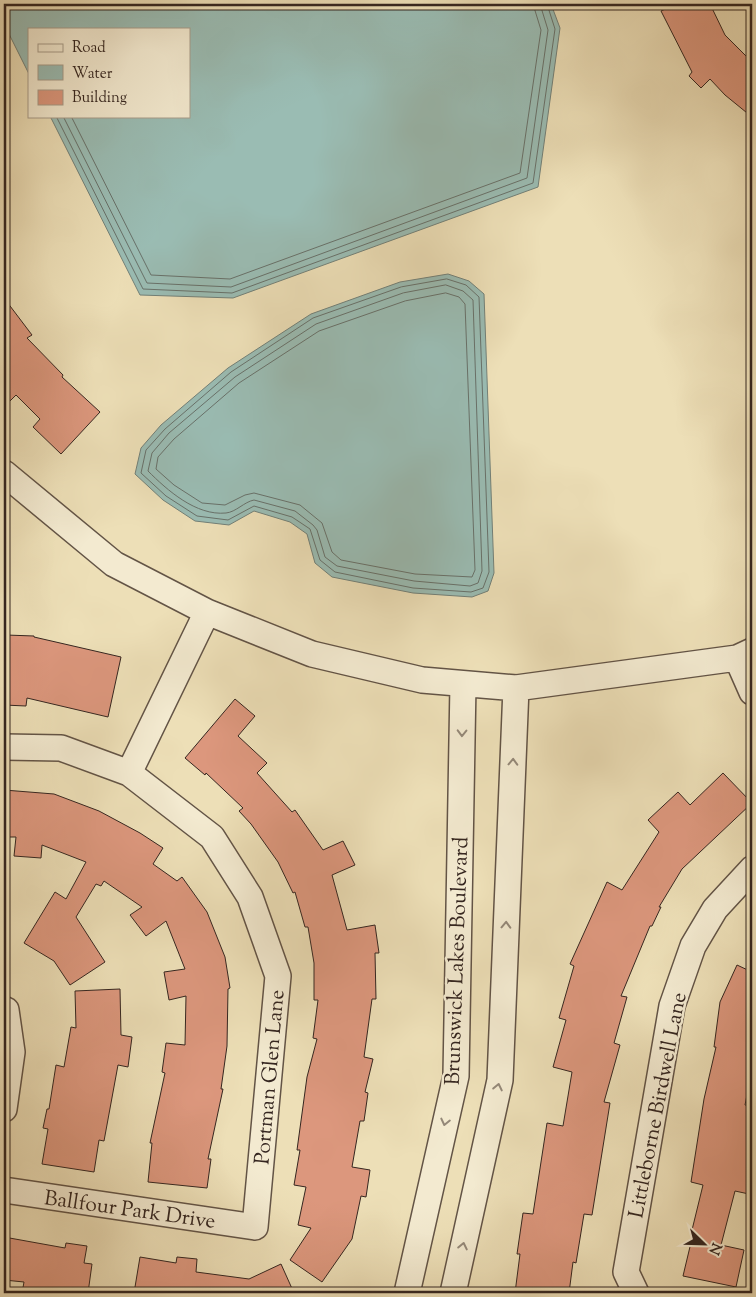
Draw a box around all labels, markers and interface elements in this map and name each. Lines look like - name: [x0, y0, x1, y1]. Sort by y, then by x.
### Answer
- legend: [28, 28, 190, 118]
- text: Road: [72, 38, 106, 59]
- text: Water: [72, 64, 113, 85]
- text: Building: [72, 88, 127, 109]
- one-way arrow: [457, 729, 468, 737]
- one-way arrow: [508, 758, 519, 766]
- street label: Brunswick Lakes Boulevard: [439, 836, 477, 1086]
- one-way arrow: [501, 920, 512, 928]
- street label: Portman Glen Lane: [248, 989, 294, 1166]
- street label: Littleborne Birdwell Lane: [622, 990, 696, 1221]
- one-way arrow: [492, 1082, 503, 1091]
- one-way arrow: [440, 1117, 451, 1126]
- street label: Ballfour Park Drive: [42, 1184, 217, 1238]
- north arrow: [678, 1220, 728, 1270]
- text: N: [703, 1239, 726, 1257]
- one-way arrow: [457, 1241, 468, 1250]

